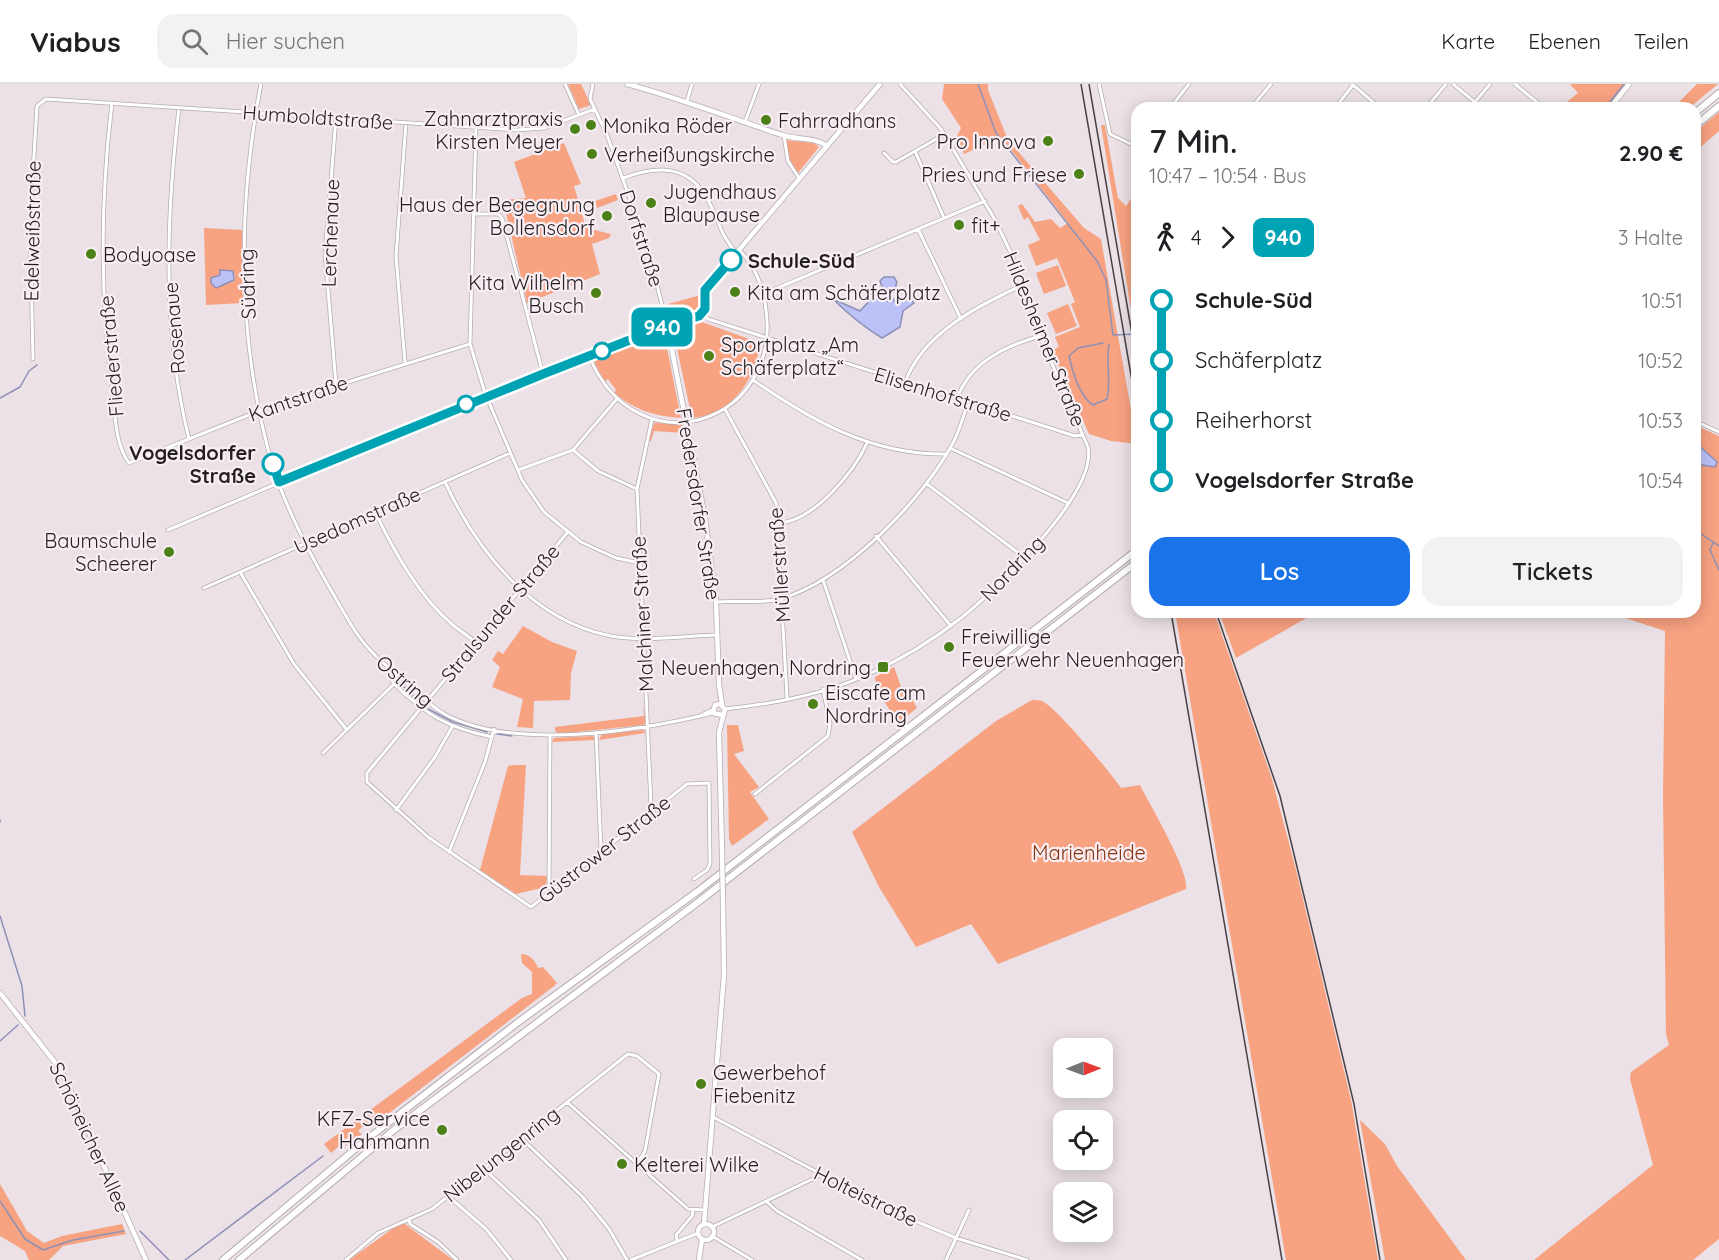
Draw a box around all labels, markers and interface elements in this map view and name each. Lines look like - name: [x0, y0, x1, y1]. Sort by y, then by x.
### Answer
- search box: [157, 14, 577, 68]
- text: Viabus: [30, 24, 121, 59]
- icon: search: [178, 25, 211, 58]
- text: Hier suchen: [226, 27, 345, 55]
- text: Karte: [1441, 28, 1495, 54]
- text: Ebenen: [1528, 28, 1601, 54]
- text: Teilen: [1634, 28, 1689, 54]
- street label: Humboldtstraße: [242, 99, 394, 135]
- place label: Zahnarztpraxis Kirsten Meyer: [424, 106, 563, 154]
- place label: Fahrradhans: [778, 108, 896, 133]
- place label: Monika Röder: [603, 113, 733, 138]
- marker: Fahrradhans: [759, 113, 773, 127]
- marker: Monika Röder: [584, 118, 598, 132]
- text: 7 Min.: [1149, 120, 1238, 161]
- marker: Zahnarztpraxis Kirsten Meyer: [568, 122, 582, 136]
- place label: Pro Innova: [937, 129, 1036, 154]
- marker: Pro Innova: [1041, 134, 1055, 148]
- text: 2.90 €: [1619, 139, 1683, 167]
- place label: Verheißungskirche: [604, 142, 775, 167]
- marker: Verheißungskirche: [585, 147, 599, 161]
- street label: Edelweißstraße: [18, 160, 46, 302]
- place label: Pries und Friese: [921, 162, 1067, 187]
- text: 10:47 – 10:54 · Bus: [1149, 163, 1306, 188]
- marker: Pries und Friese: [1072, 167, 1086, 181]
- street label: Lerchenaue: [316, 178, 344, 288]
- place label: Jugendhaus Blaupause: [663, 179, 777, 227]
- street label: Dorfstraße: [615, 186, 669, 290]
- place label: Haus der Begegnung Bollensdorf: [399, 192, 595, 240]
- marker: Jugendhaus Blaupause: [644, 196, 658, 210]
- marker: Haus der Begegnung Bollensdorf: [600, 209, 614, 223]
- place label: fit+: [971, 213, 1000, 238]
- marker: fit+: [952, 218, 966, 232]
- icon: walk: [1149, 221, 1182, 254]
- icon: forward: [1211, 221, 1244, 254]
- text: 940: [1265, 224, 1302, 250]
- text: 4: [1191, 225, 1202, 250]
- text: 3 Halte: [1618, 225, 1683, 250]
- place label: Bodyoase: [103, 242, 196, 267]
- marker: Bodyoase: [84, 247, 98, 261]
- street label: Südring: [233, 248, 261, 320]
- place label: Schule-Süd: [748, 248, 855, 273]
- street label: Hildesheimer Straße: [998, 248, 1092, 430]
- marker: Schule-Süd: [720, 249, 742, 271]
- place label: Kita Wilhelm Busch: [468, 270, 584, 318]
- place label: Kita am Schäferplatz: [747, 280, 941, 305]
- street label: Rosenaue: [158, 281, 190, 375]
- marker: Kita am Schäferplatz: [728, 285, 742, 299]
- marker: Kita Wilhelm Busch: [589, 286, 603, 300]
- text: Schule-Süd: [1195, 286, 1313, 314]
- text: 10:51: [1642, 288, 1683, 313]
- street label: Fliederstraße: [93, 294, 129, 418]
- line badge: 940: [628, 308, 696, 346]
- text: 940: [643, 314, 681, 340]
- place label: Sportplatz „Am Schäferplatz“: [721, 332, 859, 380]
- unlabelled marker: [593, 342, 611, 360]
- text: Schäferplatz: [1195, 346, 1322, 374]
- text: 10:52: [1638, 348, 1683, 373]
- marker: Sportplatz „Am Schäferplatz“: [702, 349, 716, 363]
- street label: Elisenhofstraße: [871, 361, 1015, 427]
- street label: Kantstraße: [245, 369, 351, 427]
- unlabelled marker: [457, 395, 475, 413]
- street label: Fredersdorfer Straße: [671, 406, 727, 602]
- text: Reiherhorst: [1195, 406, 1312, 434]
- text: 10:53: [1639, 408, 1683, 433]
- place label: Vogelsdorfer Straße: [129, 440, 256, 488]
- marker: Vogelsdorfer Straße: [262, 453, 284, 475]
- text: Vogelsdorfer Straße: [1195, 466, 1414, 494]
- text: 10:54: [1639, 468, 1683, 493]
- street label: Usedomstraße: [290, 481, 424, 559]
- street label: Müllerstraße: [763, 507, 795, 623]
- place label: Baumschule Scheerer: [44, 528, 157, 576]
- street label: Nordring: [975, 530, 1049, 606]
- street label: Malchiner Straße: [625, 535, 659, 693]
- button: Los: [1149, 537, 1410, 606]
- button: Tickets: [1422, 537, 1683, 606]
- street label: Stralsunder Straße: [435, 539, 565, 687]
- marker: Baumschule Scheerer: [162, 545, 176, 559]
- place label: Freiwillige Feuerwehr Neuenhagen: [961, 624, 1184, 672]
- marker: Freiwillige Feuerwehr Neuenhagen: [942, 640, 956, 654]
- street label: Ostring: [371, 649, 439, 713]
- place label: Neuenhagen, Nordring: [661, 655, 871, 680]
- marker: Neuenhagen, Nordring: [876, 660, 890, 674]
- place label: Eiscafe am Nordring: [825, 680, 926, 728]
- marker: Eiscafe am Nordring: [806, 697, 820, 711]
- street label: Güstrower Straße: [533, 789, 675, 909]
- park label: Marienheide: [1032, 840, 1146, 865]
- north arrow: [1053, 1038, 1113, 1098]
- map controls: [1053, 1038, 1113, 1242]
- street label: Schöneicher Allee: [44, 1058, 136, 1216]
- place label: Gewerbehof Fiebenitz: [713, 1060, 826, 1108]
- marker: Gewerbehof Fiebenitz: [694, 1077, 708, 1091]
- street label: Nibelungenring: [438, 1101, 564, 1207]
- place label: KFZ-Service Hahmann: [317, 1106, 430, 1154]
- button: locate: [1053, 1110, 1113, 1170]
- marker: KFZ-Service Hahmann: [435, 1123, 449, 1137]
- place label: Kelterei Wilke: [634, 1152, 759, 1177]
- marker: Kelterei Wilke: [615, 1157, 629, 1171]
- street label: Holteistraße: [810, 1160, 922, 1232]
- button: layers: [1053, 1182, 1113, 1242]

